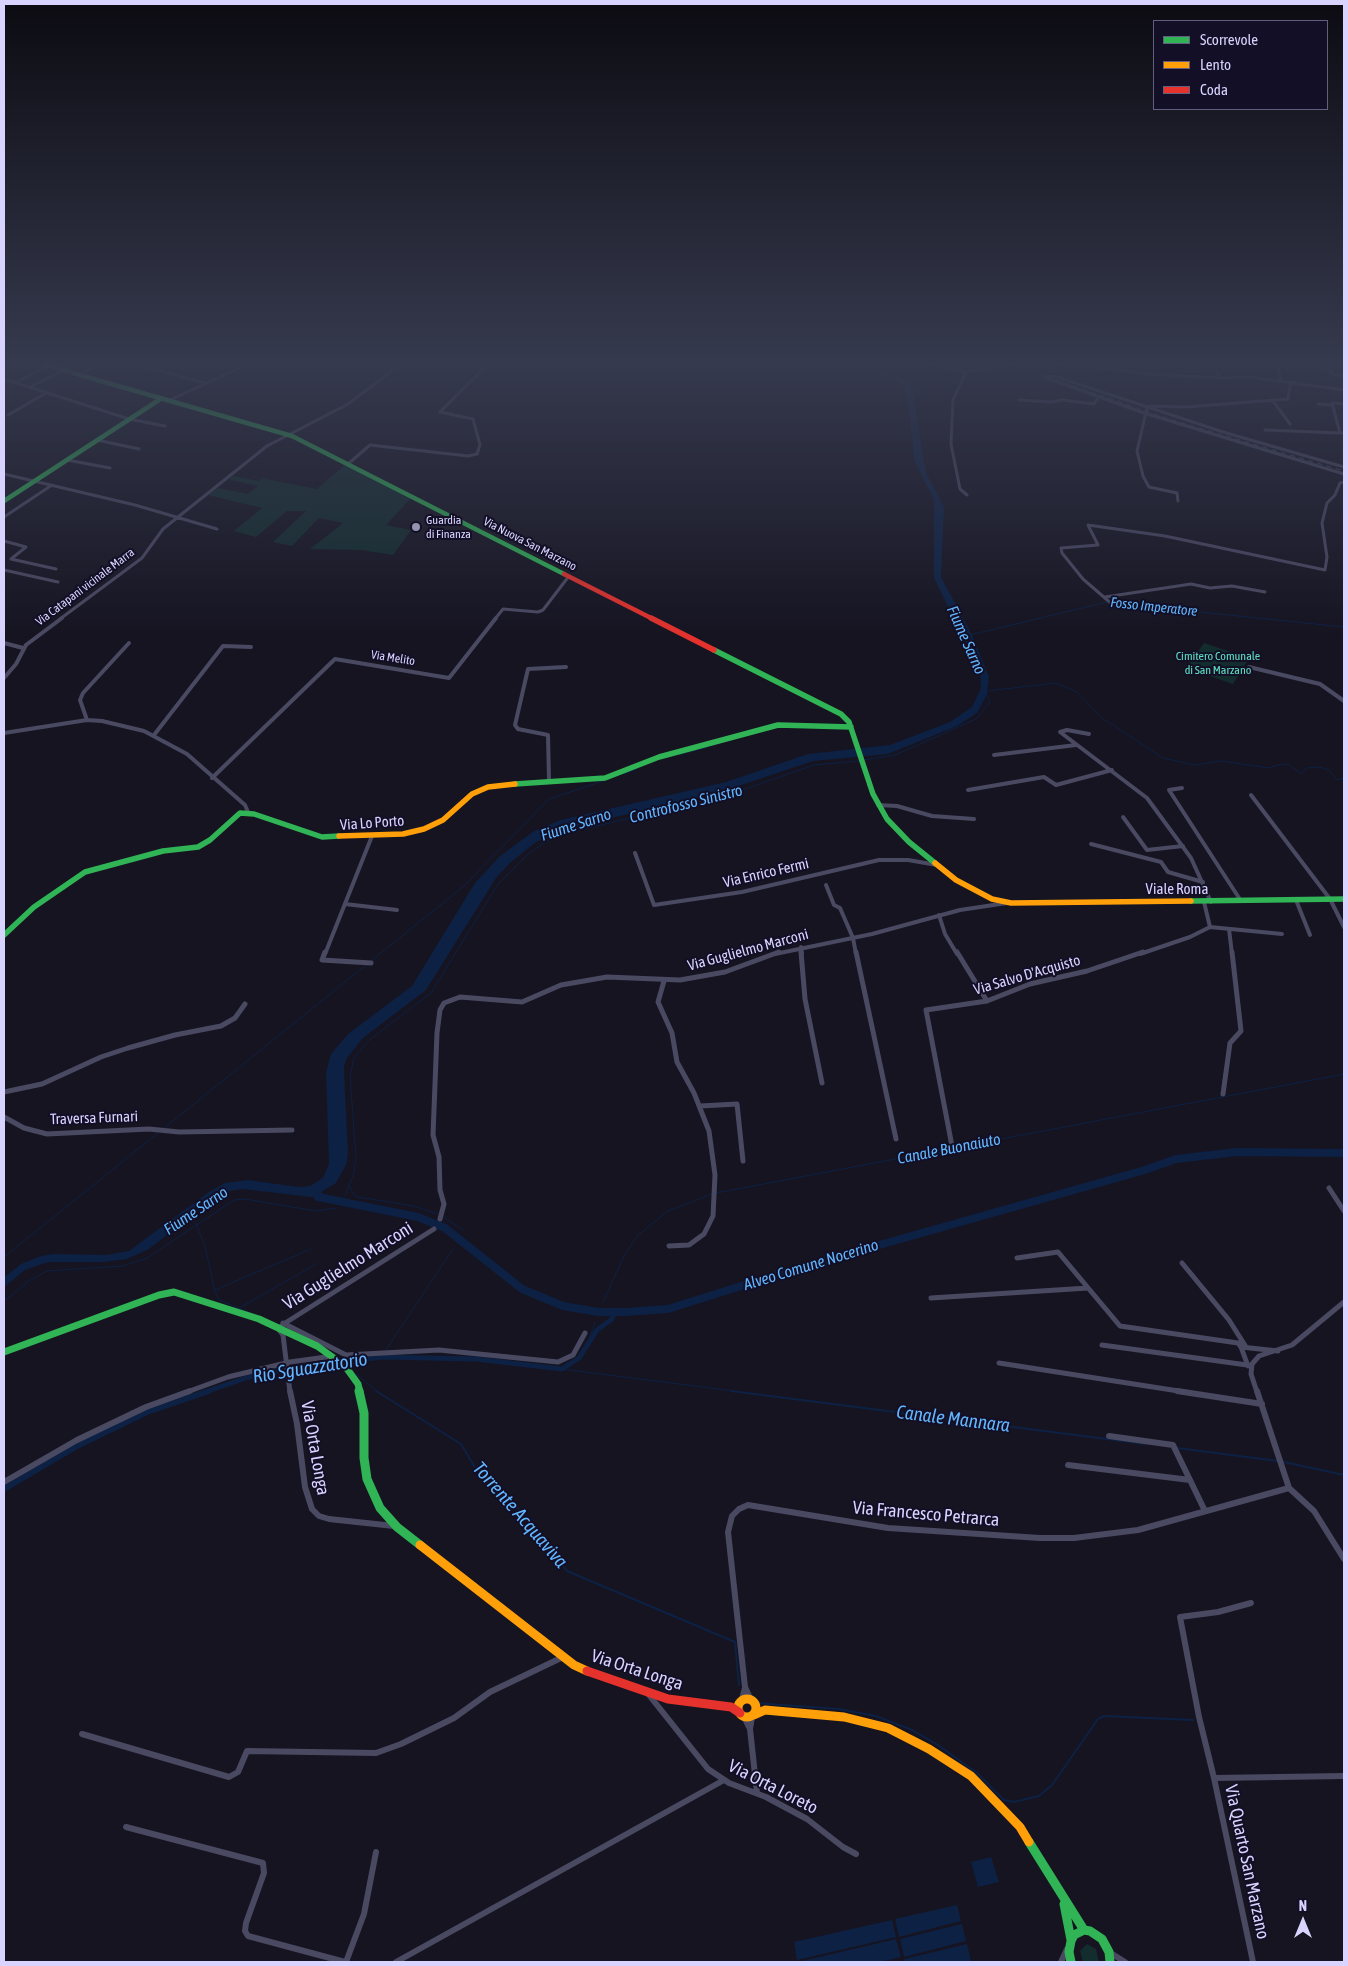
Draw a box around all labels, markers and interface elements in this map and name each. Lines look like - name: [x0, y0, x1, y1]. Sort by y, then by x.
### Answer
- legend: [1153, 20, 1328, 110]
- text: Scorrevole: [1200, 31, 1258, 48]
- text: Lento: [1200, 56, 1231, 73]
- text: Coda: [1200, 81, 1228, 98]
- place label: Guardia di Finanza: [426, 513, 471, 541]
- street label: Via Nuova San Marzano: [481, 514, 579, 574]
- marker: Guardia di Finanza: [410, 521, 422, 533]
- street label: Via Catapani vicinale Marra: [33, 545, 137, 629]
- water label: Fosso Imperatore: [1110, 594, 1198, 620]
- water label: Fiume Sarno: [942, 603, 990, 677]
- street label: Via Melito: [370, 647, 416, 669]
- park label: Cimitero Comunale di San Marzano: [1176, 649, 1260, 677]
- water label: Controfosso Sinistro: [628, 781, 744, 827]
- water label: Fiume Sarno: [538, 805, 614, 845]
- street label: Via Lo Porto: [339, 812, 405, 834]
- street label: Via Enrico Fermi: [721, 854, 811, 892]
- street label: Viale Roma: [1146, 880, 1208, 898]
- street label: Via Guglielmo Marconi: [686, 925, 810, 975]
- street label: Via Salvo D'Acquisto: [972, 951, 1082, 999]
- street label: Traversa Furnari: [50, 1107, 138, 1129]
- water label: Canale Buonaiuto: [896, 1130, 1002, 1168]
- water label: Fiume Sarno: [160, 1183, 232, 1239]
- street label: Via Guglielmo Marconi: [279, 1217, 417, 1315]
- water label: Alveo Comune Nocerino: [741, 1235, 881, 1295]
- water label: Rio Sguazzatorio: [251, 1348, 369, 1388]
- street label: Via Orta Longa: [296, 1399, 334, 1497]
- water label: Canale Mannara: [895, 1401, 1011, 1437]
- water label: Torrente Acquaviva: [468, 1457, 572, 1573]
- street label: Via Francesco Petrarca: [852, 1497, 1000, 1531]
- street label: Via Orta Longa: [588, 1645, 686, 1695]
- street label: Via Orta Loreto: [725, 1755, 821, 1819]
- street label: Via Quarto San Marzano: [1220, 1783, 1274, 1941]
- north arrow: [1278, 1896, 1328, 1946]
- text: N: [1299, 1898, 1307, 1914]

